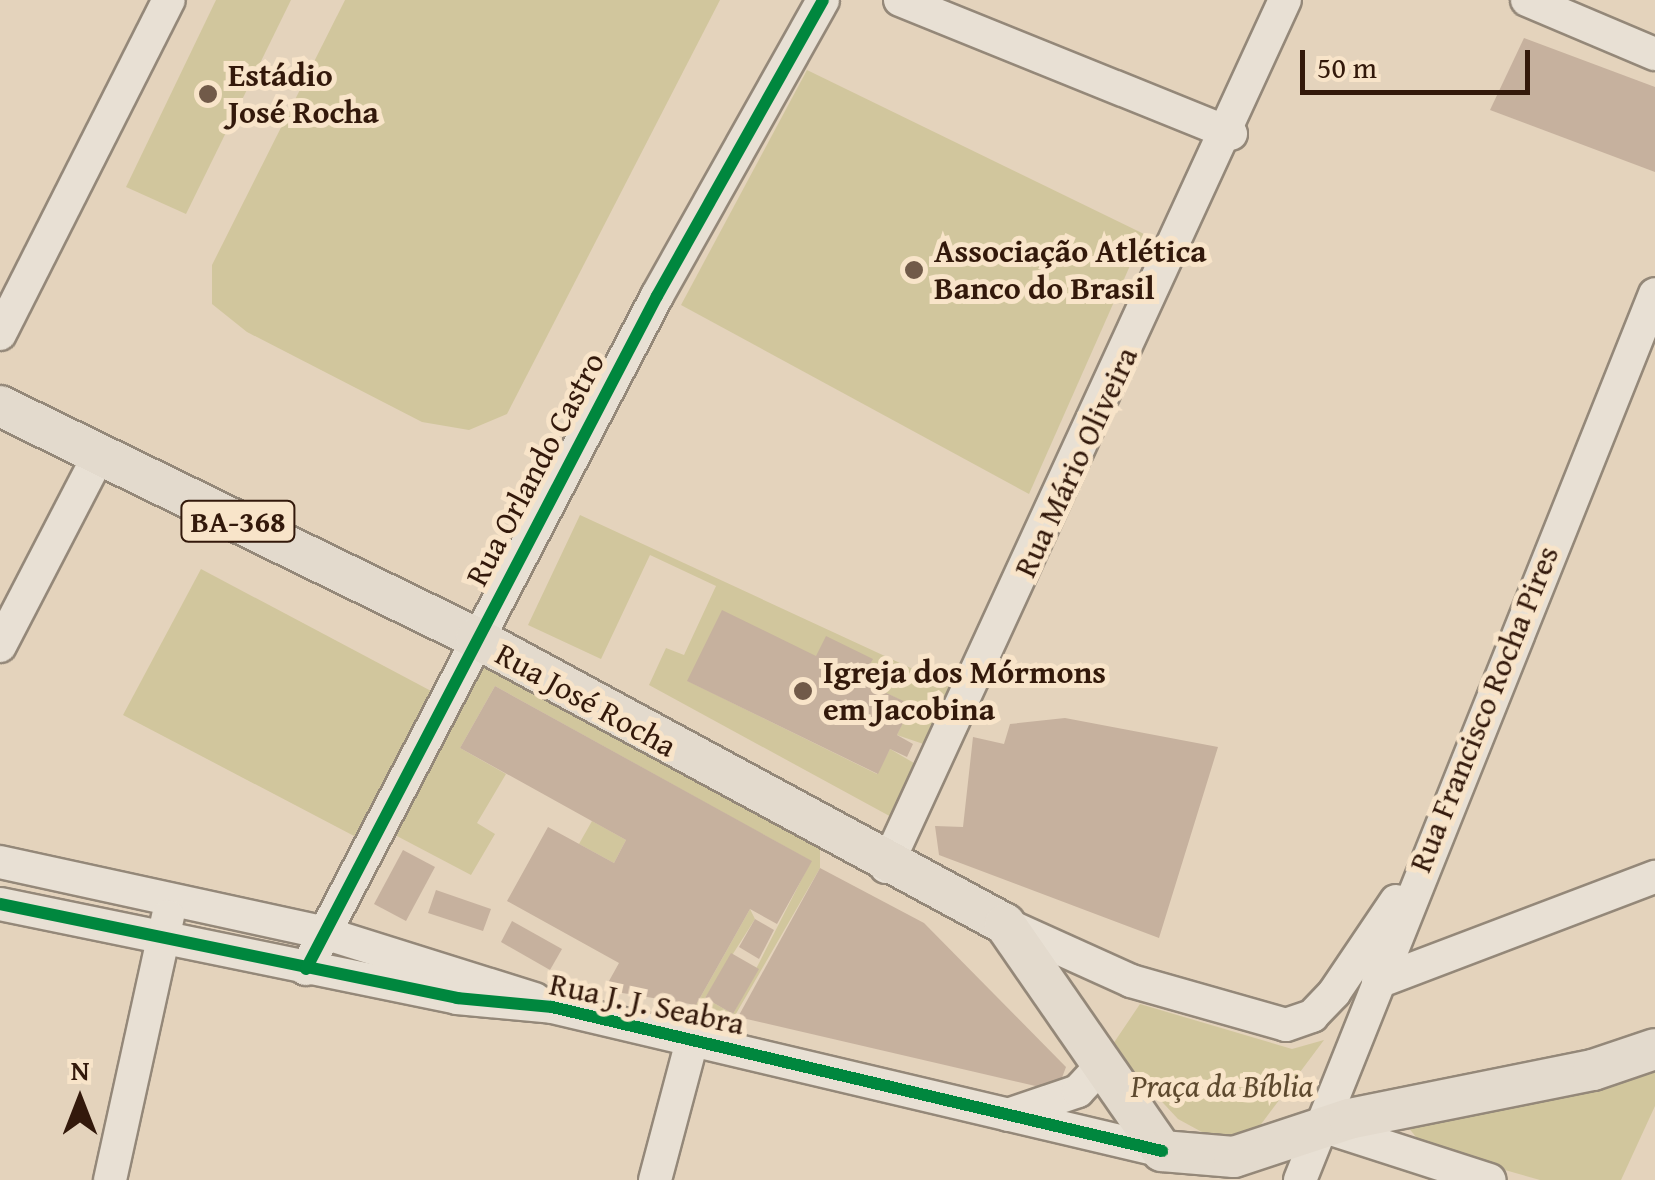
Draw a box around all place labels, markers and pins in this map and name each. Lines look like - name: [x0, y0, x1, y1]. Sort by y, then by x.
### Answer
- place label: Estádio José Rocha: [228, 57, 379, 132]
- marker: Estádio José Rocha: [197, 83, 219, 105]
- place label: Associação Atlética Banco do Brasil: [934, 233, 1207, 308]
- marker: Associação Atlética Banco do Brasil: [903, 259, 925, 281]
- place label: Igreja dos Mórmons em Jacobina: [823, 654, 1106, 729]
- marker: Igreja dos Mórmons em Jacobina: [792, 680, 814, 702]

